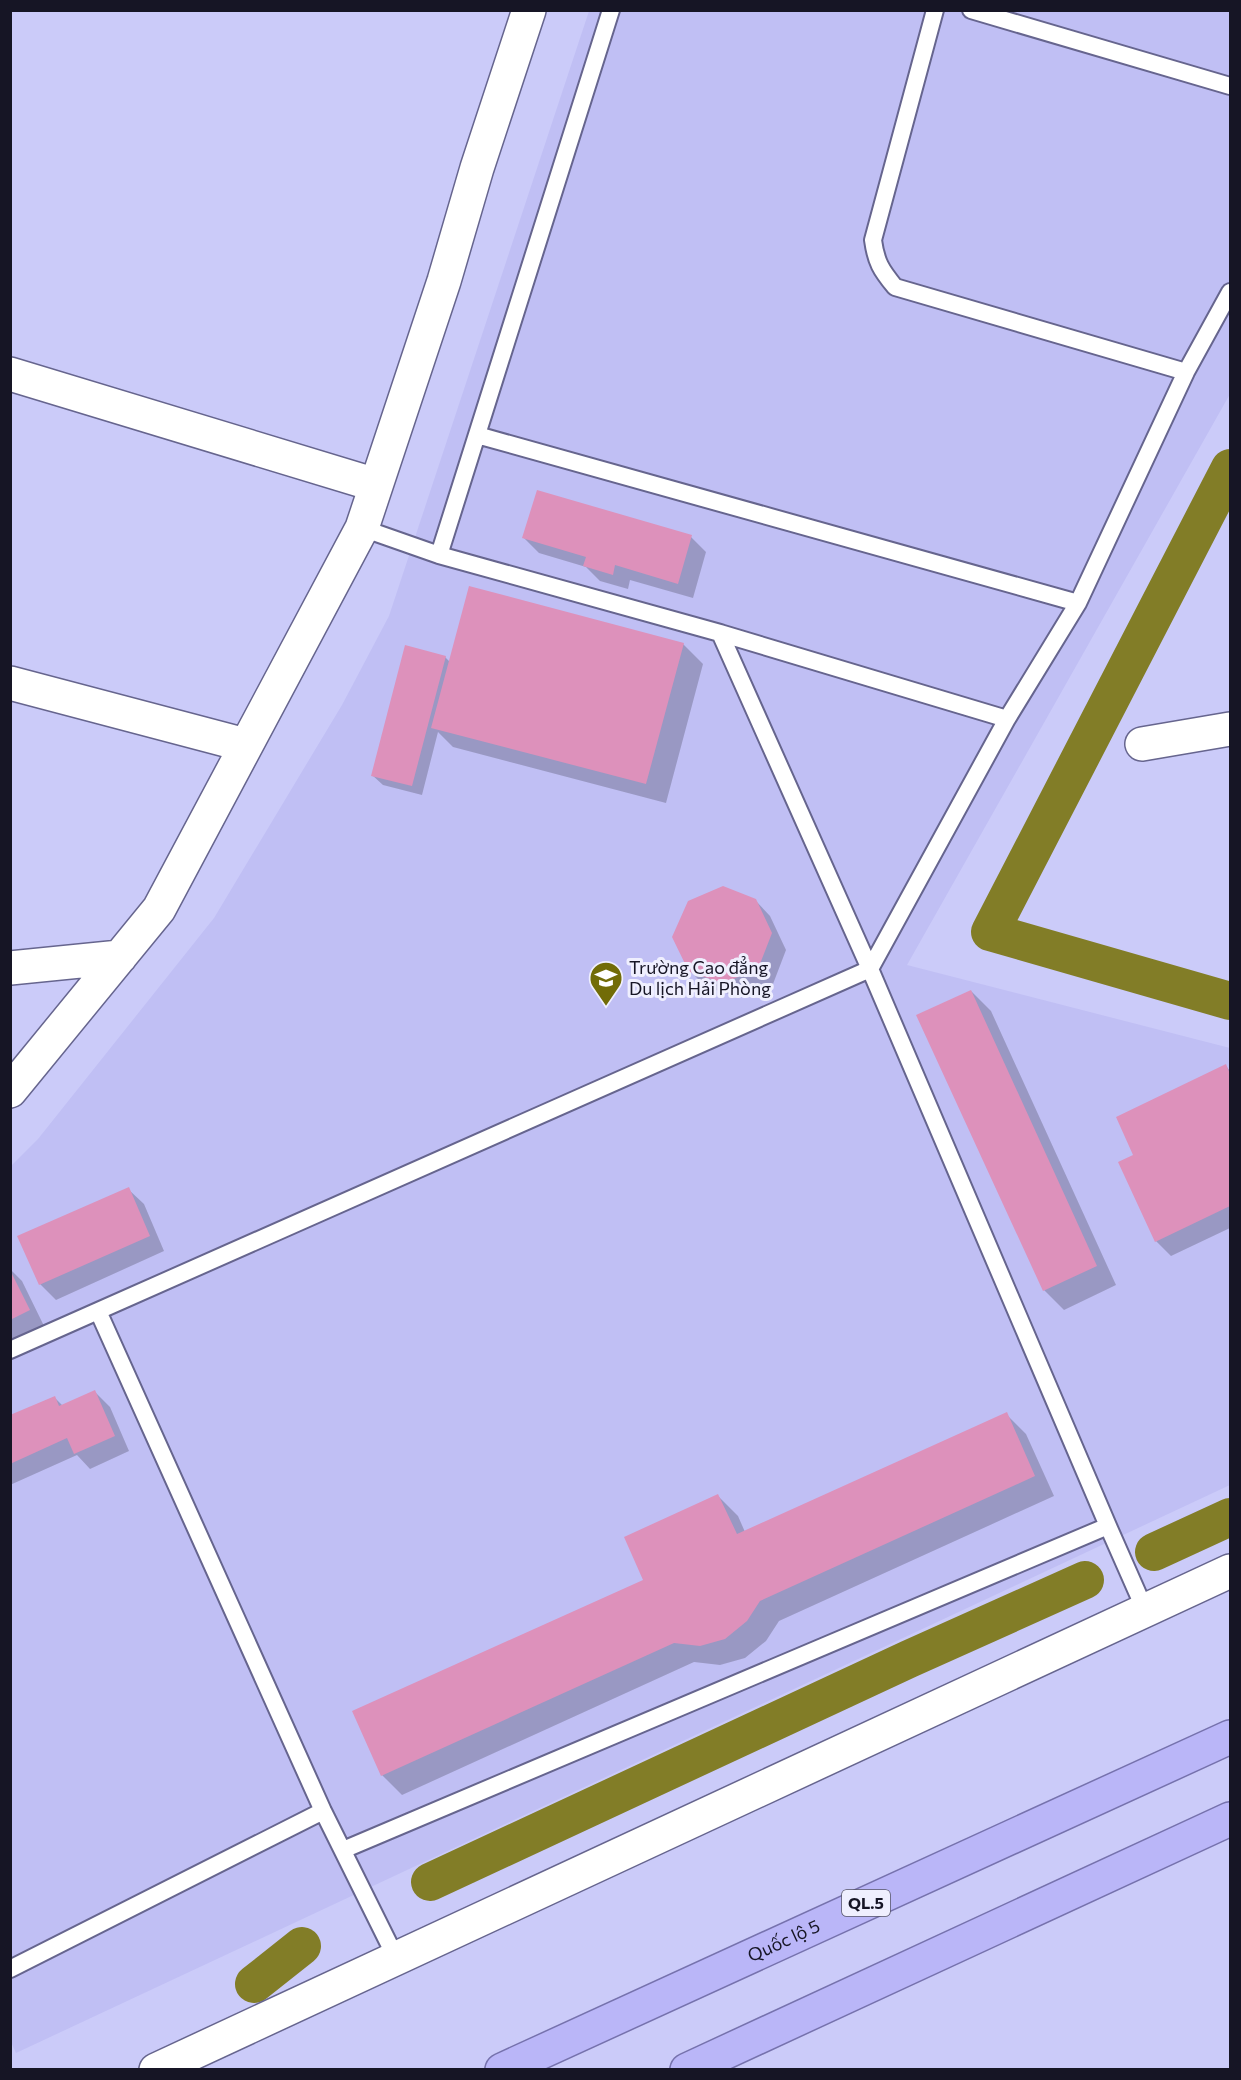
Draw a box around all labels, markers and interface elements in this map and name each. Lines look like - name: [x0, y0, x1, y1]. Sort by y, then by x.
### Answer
- place label: Trường Cao đẳng Du lịch Hải Phòng: [629, 956, 771, 999]
- school or university icon: Trường Cao đẳng Du lịch Hải Phòng: [588, 960, 624, 1007]
- road number: QL.5: [842, 1890, 890, 1916]
- street label: Quốc lộ 5: [744, 1914, 823, 1966]

